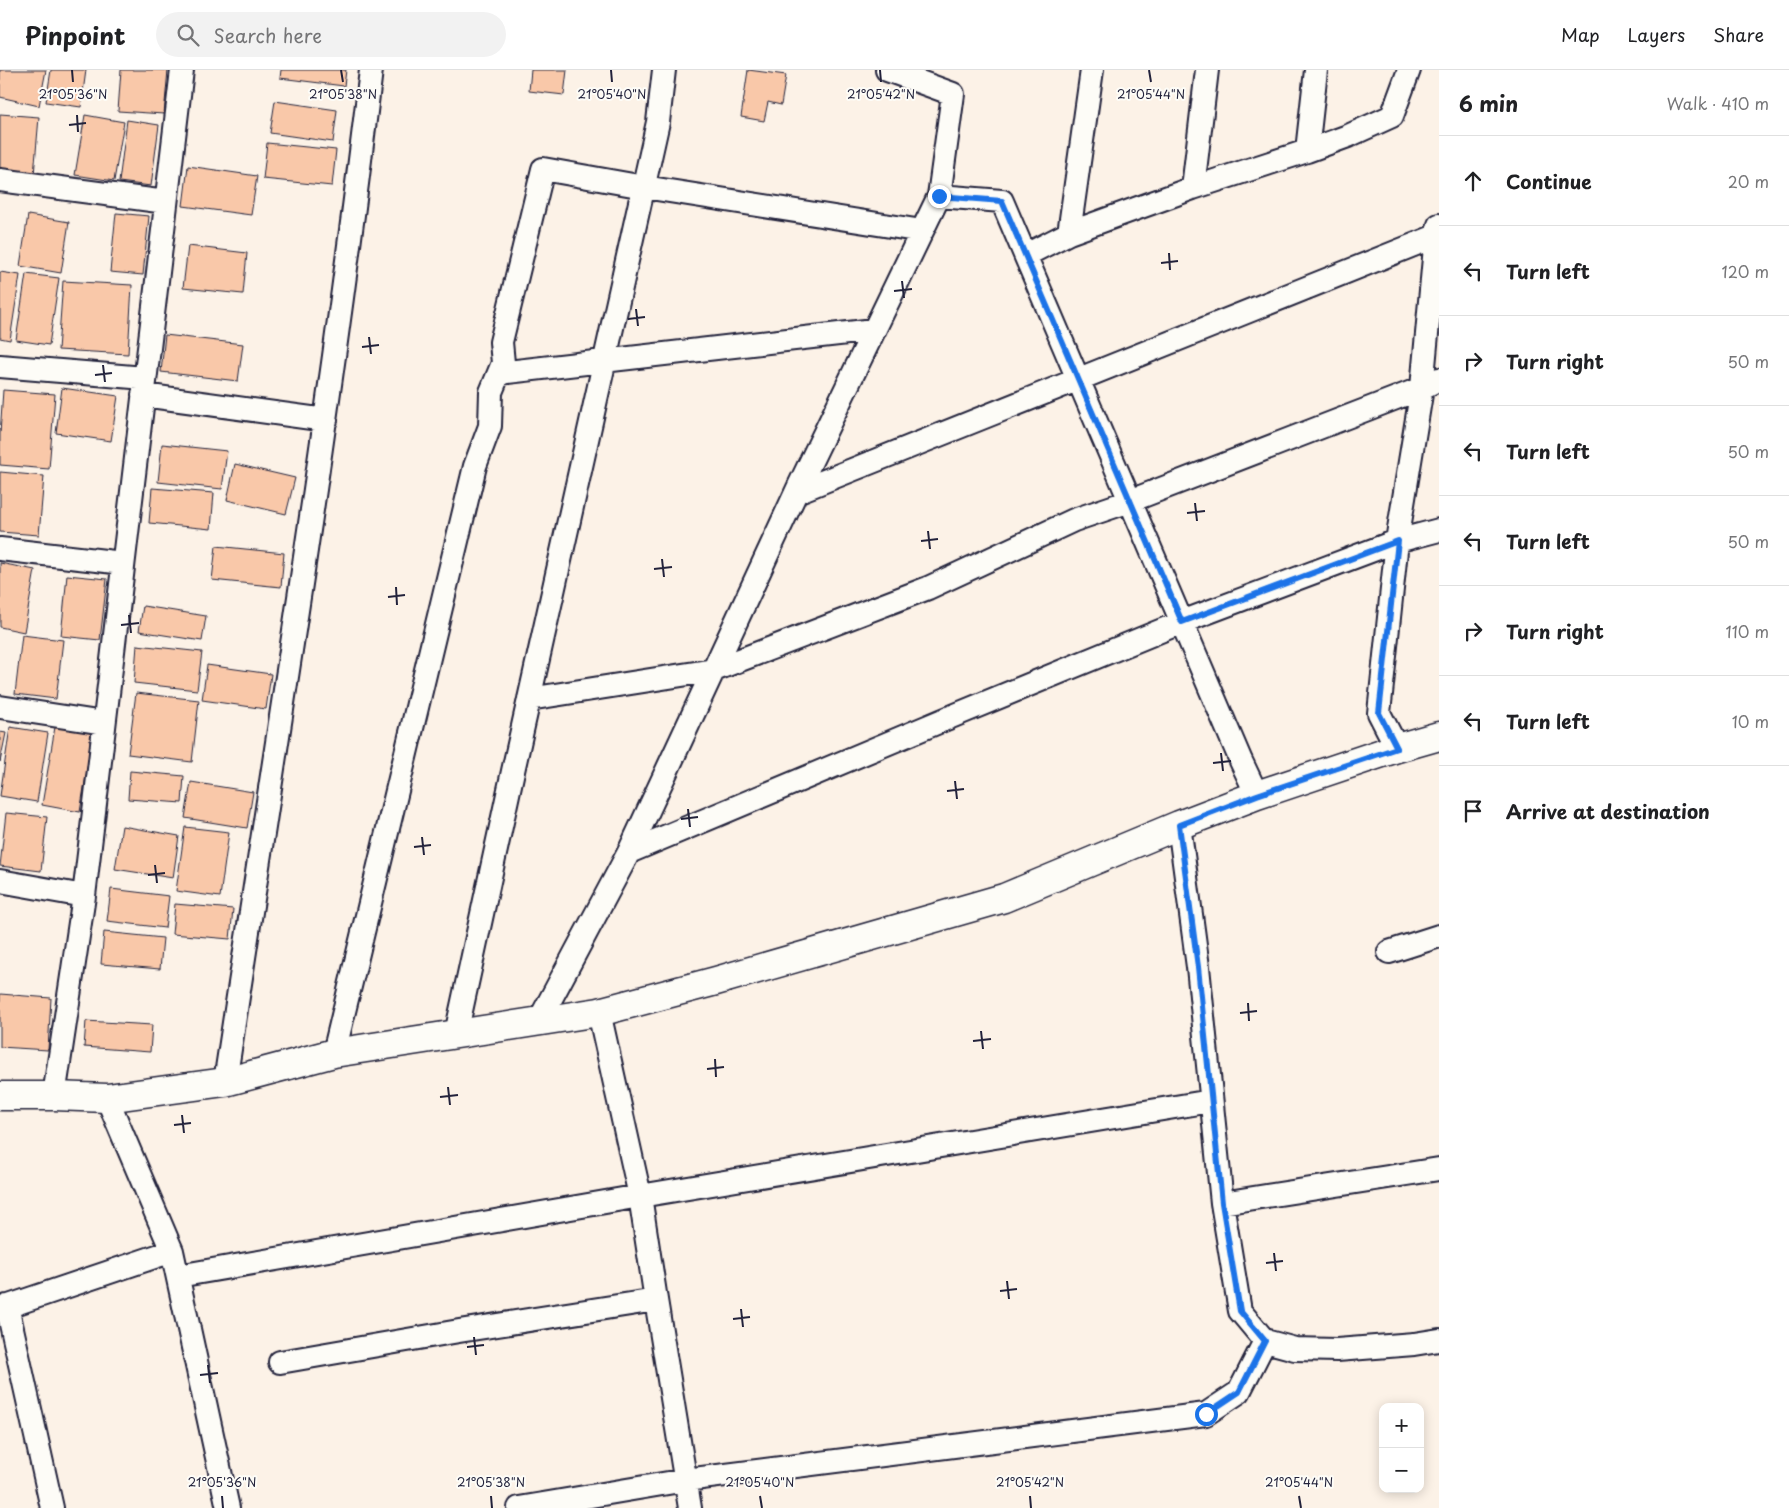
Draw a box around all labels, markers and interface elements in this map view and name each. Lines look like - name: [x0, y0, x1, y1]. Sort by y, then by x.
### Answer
- search box: [156, 12, 506, 57]
- text: Pinpoint: [25, 17, 126, 53]
- icon: search: [174, 21, 202, 49]
- text: Search here: [214, 21, 322, 49]
- text: Map: [1561, 21, 1600, 48]
- text: Layers: [1628, 21, 1685, 48]
- text: Share: [1713, 21, 1764, 48]
- text: 21°05'36"N: [39, 85, 107, 103]
- text: 21°05'38"N: [309, 85, 377, 103]
- text: 21°05'40"N: [578, 85, 646, 103]
- text: 21°05'42"N: [847, 85, 915, 103]
- text: 21°05'44"N: [1117, 85, 1185, 103]
- text: 6 min: [1459, 87, 1518, 119]
- text: Walk · 410 m: [1667, 91, 1769, 115]
- icon: ahead: [1459, 167, 1487, 195]
- text: Continue: [1506, 167, 1592, 195]
- text: 20 m: [1728, 169, 1769, 193]
- route end: [928, 185, 951, 208]
- icon: left: [1459, 257, 1487, 285]
- text: Turn left: [1506, 257, 1590, 285]
- text: 120 m: [1722, 259, 1769, 283]
- icon: right: [1459, 347, 1487, 375]
- text: Turn right: [1506, 347, 1604, 375]
- text: 50 m: [1728, 349, 1769, 373]
- icon: left: [1459, 437, 1487, 465]
- text: Turn left: [1506, 437, 1590, 465]
- text: 50 m: [1728, 439, 1769, 463]
- icon: left: [1459, 527, 1487, 555]
- text: Turn left: [1506, 527, 1590, 555]
- text: 50 m: [1728, 529, 1769, 553]
- icon: right: [1459, 617, 1487, 645]
- text: Turn right: [1506, 617, 1604, 645]
- text: 110 m: [1726, 619, 1769, 643]
- icon: left: [1459, 707, 1487, 735]
- text: Turn left: [1506, 707, 1590, 735]
- text: 10 m: [1732, 709, 1769, 733]
- icon: arrive: [1459, 797, 1487, 825]
- text: Arrive at destination: [1506, 797, 1710, 825]
- route start: [1195, 1403, 1218, 1426]
- map controls: [1379, 1403, 1424, 1493]
- button: +: [1379, 1403, 1424, 1448]
- button: −: [1379, 1448, 1424, 1493]
- text: 21°05'36"N: [188, 1473, 256, 1491]
- text: 21°05'38"N: [457, 1473, 525, 1491]
- text: 21°05'40"N: [726, 1473, 794, 1491]
- text: 21°05'42"N: [996, 1473, 1064, 1491]
- text: 21°05'44"N: [1265, 1473, 1333, 1491]

